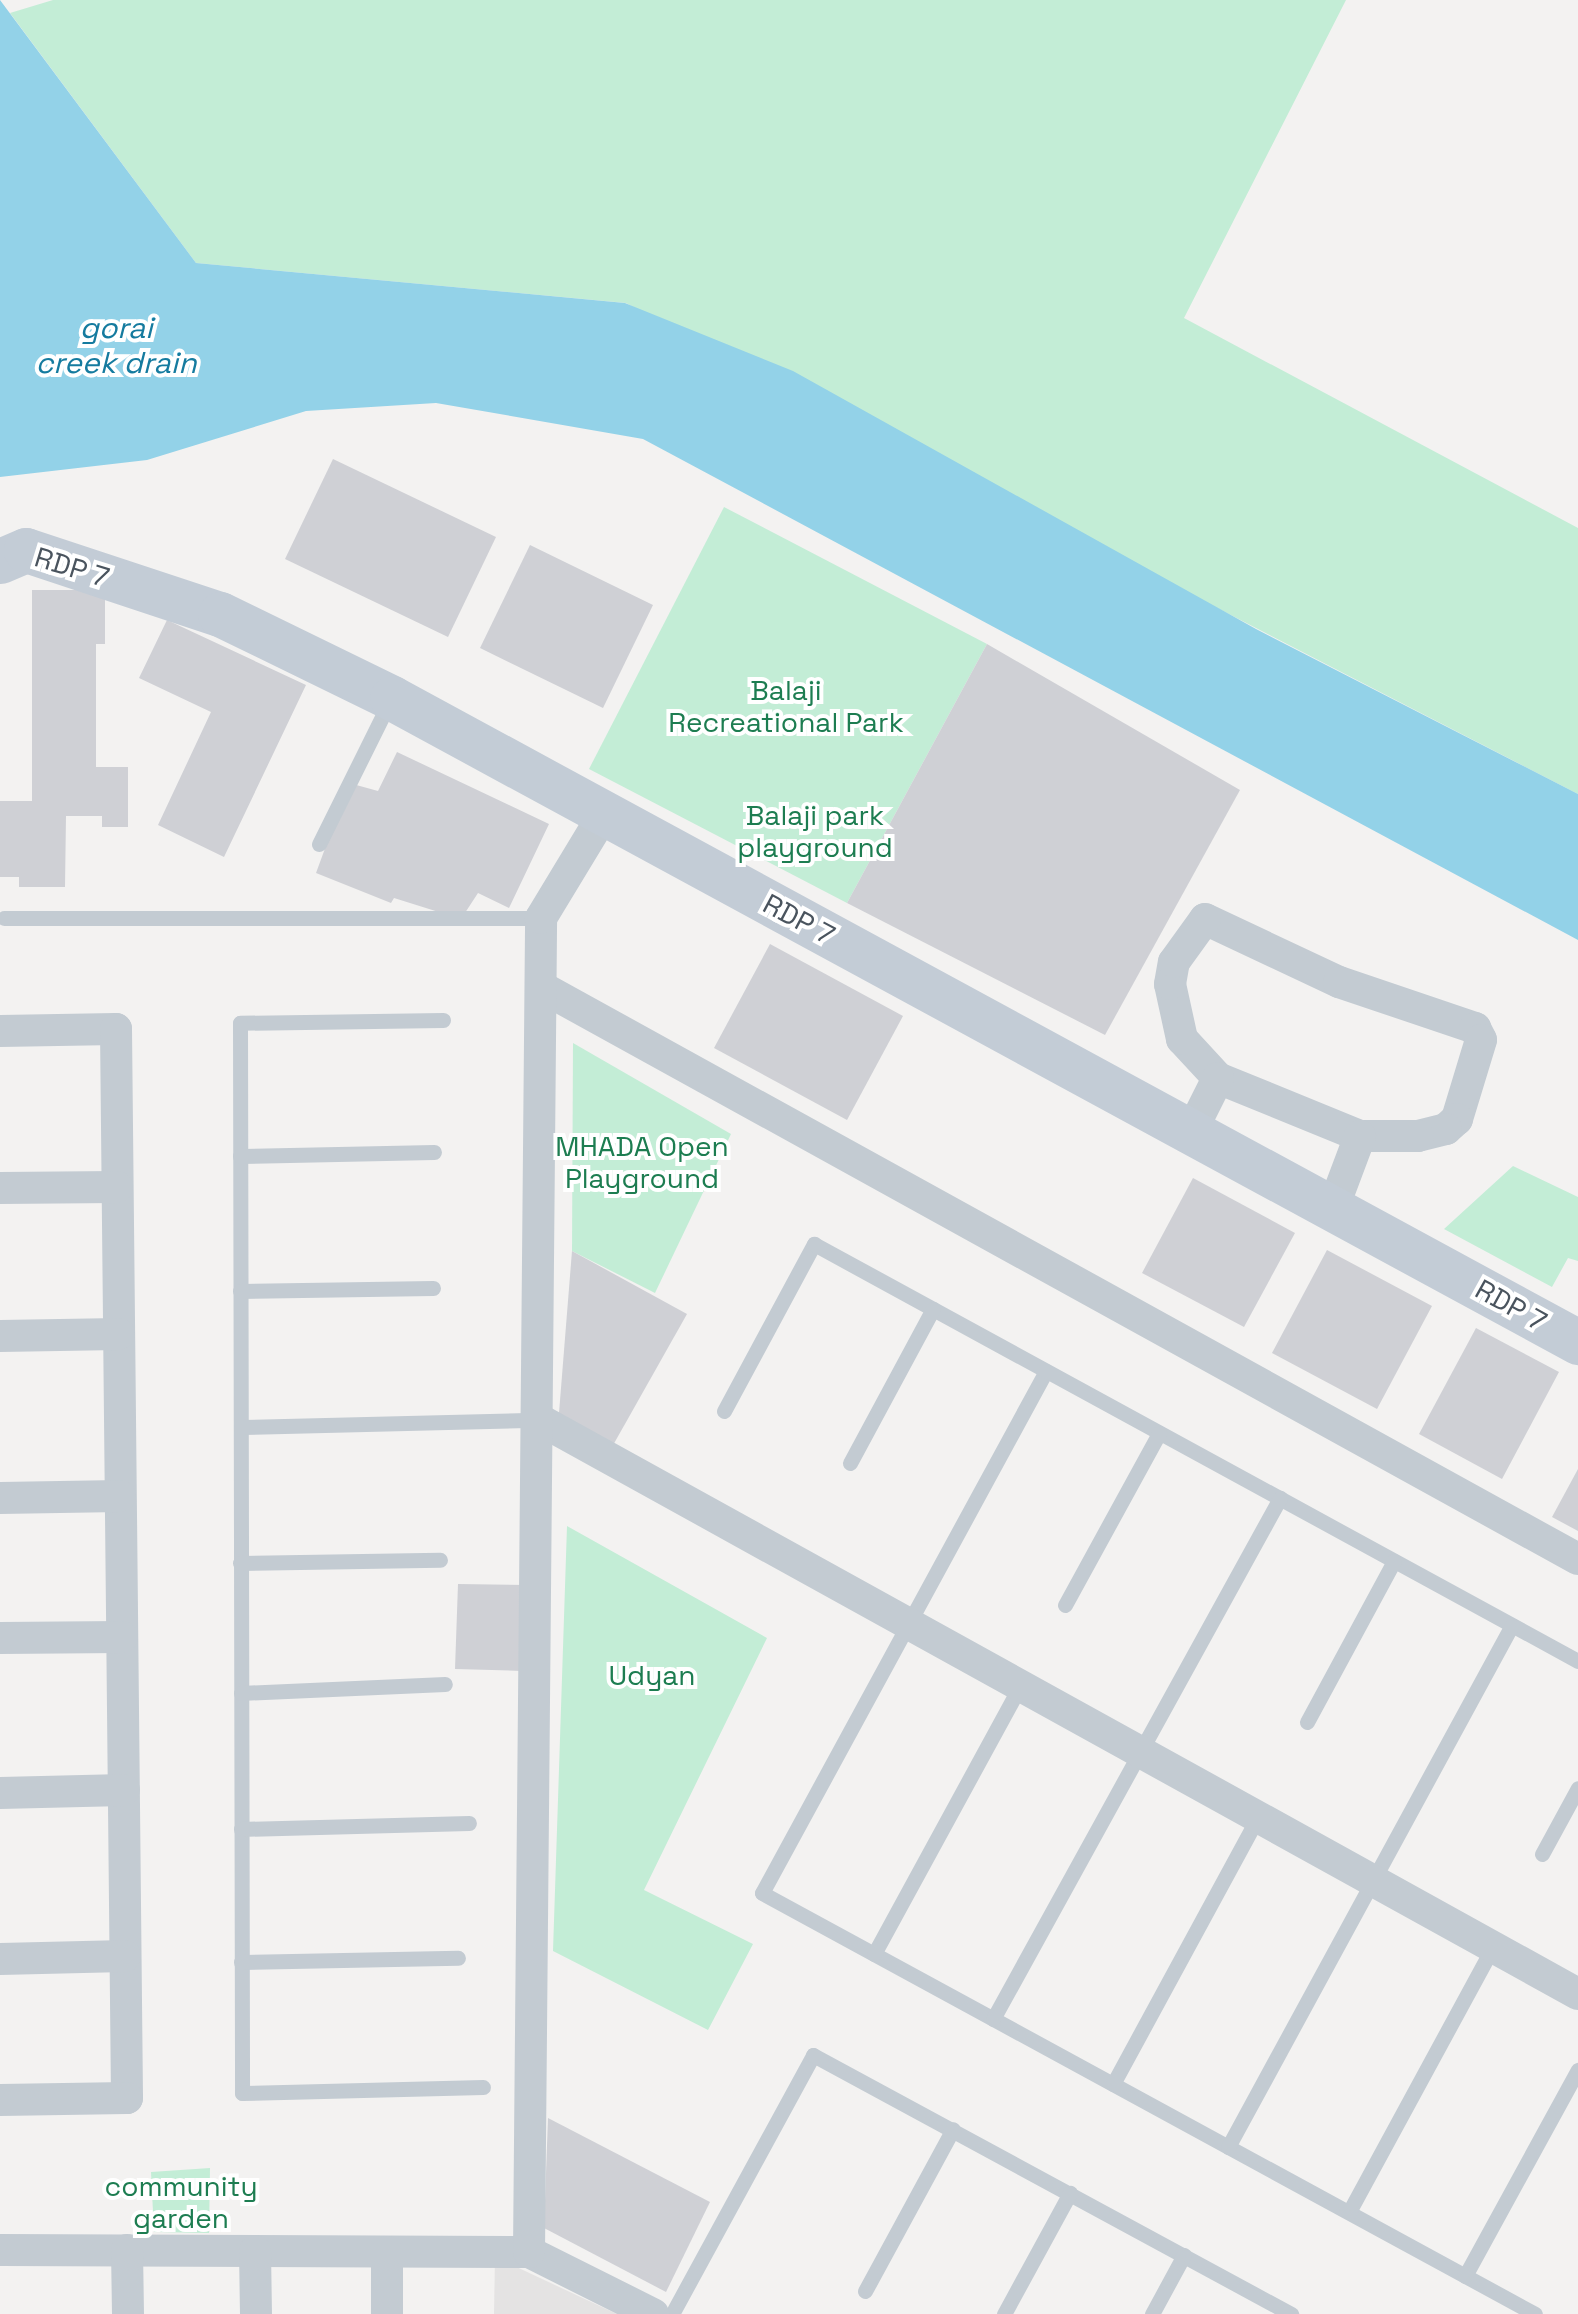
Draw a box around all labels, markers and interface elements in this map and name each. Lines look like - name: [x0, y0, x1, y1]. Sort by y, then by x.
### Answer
- water label: gorai creek drain: [35, 310, 197, 380]
- street label: RDP 7: [31, 540, 113, 594]
- park label: Balaji Recreational Park: [668, 673, 904, 739]
- park label: Balaji park playground: [737, 798, 893, 864]
- street label: RDP 7: [758, 886, 840, 952]
- park label: MHADA Open Playground: [555, 1129, 729, 1195]
- street label: RDP 7: [1470, 1272, 1552, 1338]
- park label: Udyan: [608, 1658, 696, 1692]
- park label: community garden: [104, 2169, 258, 2235]

